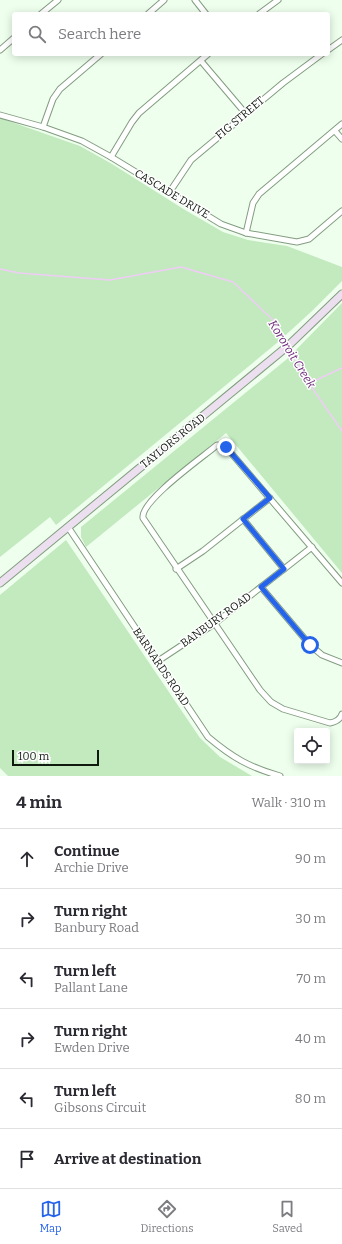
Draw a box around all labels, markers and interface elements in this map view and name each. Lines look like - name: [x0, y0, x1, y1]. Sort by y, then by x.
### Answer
- search box: [12, 12, 330, 56]
- icon: search: [26, 23, 48, 45]
- text: Search here: [58, 25, 141, 43]
- street label: FIG STREET: [213, 94, 267, 142]
- street label: CASCADE DRIVE: [132, 167, 212, 221]
- water label: Kororoit Creek: [265, 317, 319, 391]
- street label: TAYLORS ROAD: [138, 411, 208, 471]
- route end: [217, 438, 235, 456]
- street label: BANBURY ROAD: [178, 590, 254, 650]
- street label: BARNARDS ROAD: [130, 626, 192, 709]
- route start: [301, 636, 319, 654]
- map controls: [294, 728, 330, 764]
- button: locate: [294, 728, 330, 764]
- scale bar: [12, 748, 99, 767]
- text: 100 m: [18, 750, 49, 763]
- text: 4 min: [16, 792, 62, 813]
- text: Walk · 310 m: [252, 795, 326, 810]
- text: Continue: [54, 842, 120, 860]
- icon: ahead: [16, 848, 38, 870]
- text: 90 m: [295, 851, 326, 866]
- text: Archie Drive: [54, 860, 129, 875]
- text: Turn right: [54, 902, 127, 920]
- icon: right: [16, 908, 38, 930]
- text: 30 m: [295, 911, 326, 926]
- text: Banbury Road: [54, 920, 139, 935]
- text: Turn left: [54, 962, 116, 980]
- icon: left: [16, 968, 38, 990]
- text: 70 m: [296, 971, 326, 986]
- text: Pallant Lane: [54, 980, 128, 995]
- text: Turn right: [54, 1022, 127, 1040]
- icon: right: [16, 1028, 38, 1050]
- text: 40 m: [295, 1031, 326, 1046]
- text: Ewden Drive: [54, 1040, 130, 1055]
- text: Turn left: [54, 1082, 116, 1100]
- icon: left: [16, 1088, 38, 1110]
- text: 80 m: [295, 1091, 326, 1106]
- text: Gibsons Circuit: [54, 1100, 146, 1115]
- icon: arrive: [16, 1148, 38, 1170]
- text: Arrive at destination: [54, 1150, 201, 1168]
- tab: Map: [39, 1198, 62, 1235]
- tab: Directions: [141, 1198, 193, 1235]
- tab: Saved: [272, 1198, 303, 1235]

